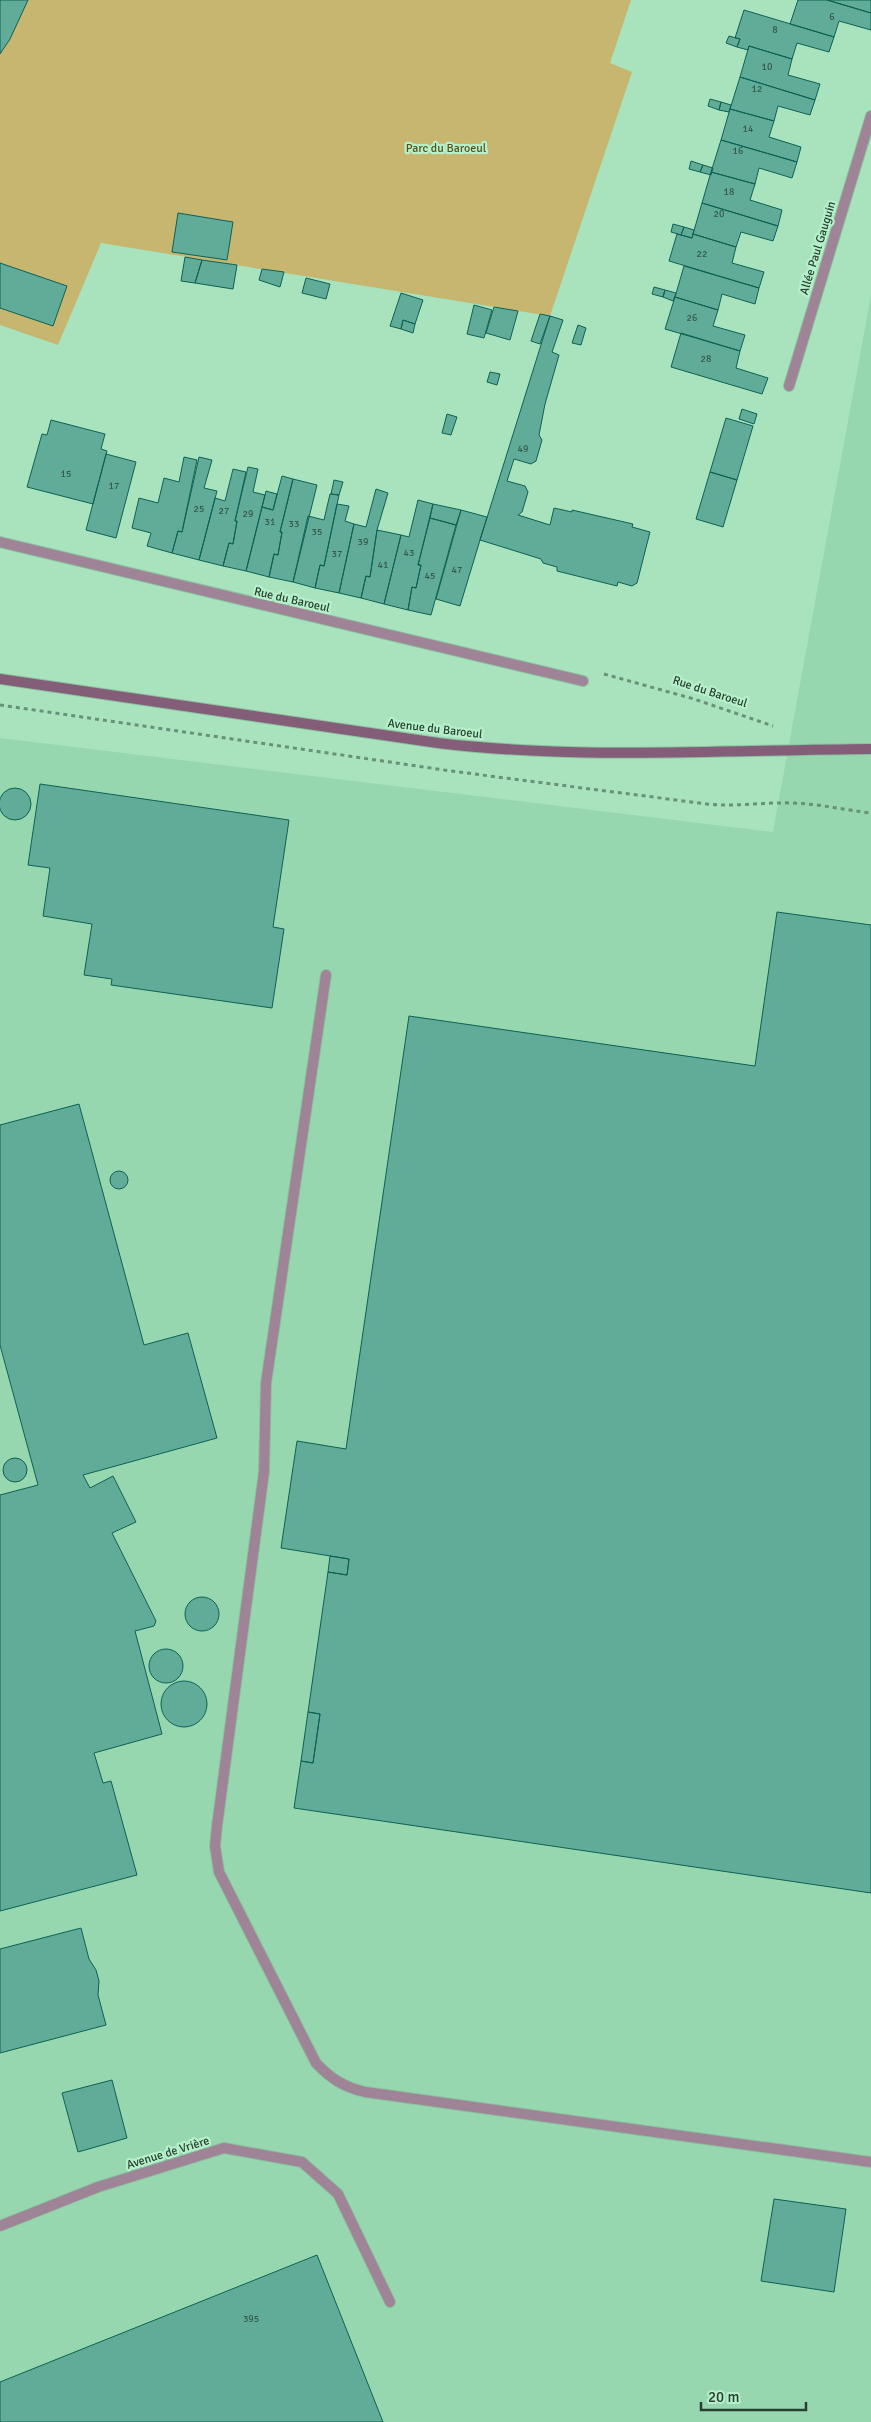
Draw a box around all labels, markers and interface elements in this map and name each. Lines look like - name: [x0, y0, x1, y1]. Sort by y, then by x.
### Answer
- house number: 6: [829, 11, 835, 23]
- house number: 8: [772, 24, 778, 36]
- house number: 10: [762, 61, 772, 73]
- house number: 12: [752, 83, 762, 95]
- house number: 14: [743, 123, 754, 135]
- park label: Parc du Baroeul: [406, 141, 487, 156]
- house number: 16: [733, 145, 743, 157]
- house number: 18: [724, 186, 734, 198]
- street label: Allée Paul Gauguin: [797, 199, 839, 297]
- house number: 20: [714, 208, 724, 220]
- house number: 22: [697, 248, 707, 260]
- house number: 26: [687, 312, 697, 324]
- house number: 28: [701, 353, 711, 365]
- house number: 49: [518, 443, 528, 455]
- house number: 15: [61, 468, 71, 480]
- house number: 17: [109, 480, 119, 492]
- house number: 25: [194, 503, 204, 515]
- house number: 27: [219, 505, 229, 517]
- house number: 29: [243, 508, 253, 520]
- house number: 31: [265, 516, 275, 528]
- house number: 33: [289, 518, 299, 530]
- house number: 35: [312, 526, 322, 538]
- house number: 39: [358, 536, 368, 548]
- house number: 43: [404, 547, 414, 559]
- house number: 37: [332, 548, 342, 560]
- house number: 41: [378, 559, 388, 571]
- house number: 47: [452, 564, 462, 576]
- house number: 45: [425, 570, 435, 582]
- street label: Rue du Baroeul: [253, 584, 332, 616]
- street label: Rue du Baroeul: [671, 673, 750, 711]
- street label: Avenue du Baroeul: [387, 716, 484, 742]
- street label: Avenue de Vrière: [125, 2133, 211, 2173]
- house number: 395: [243, 2313, 259, 2325]
- scale bar: [701, 2380, 806, 2412]
- text: 20 m: [708, 2388, 739, 2406]

